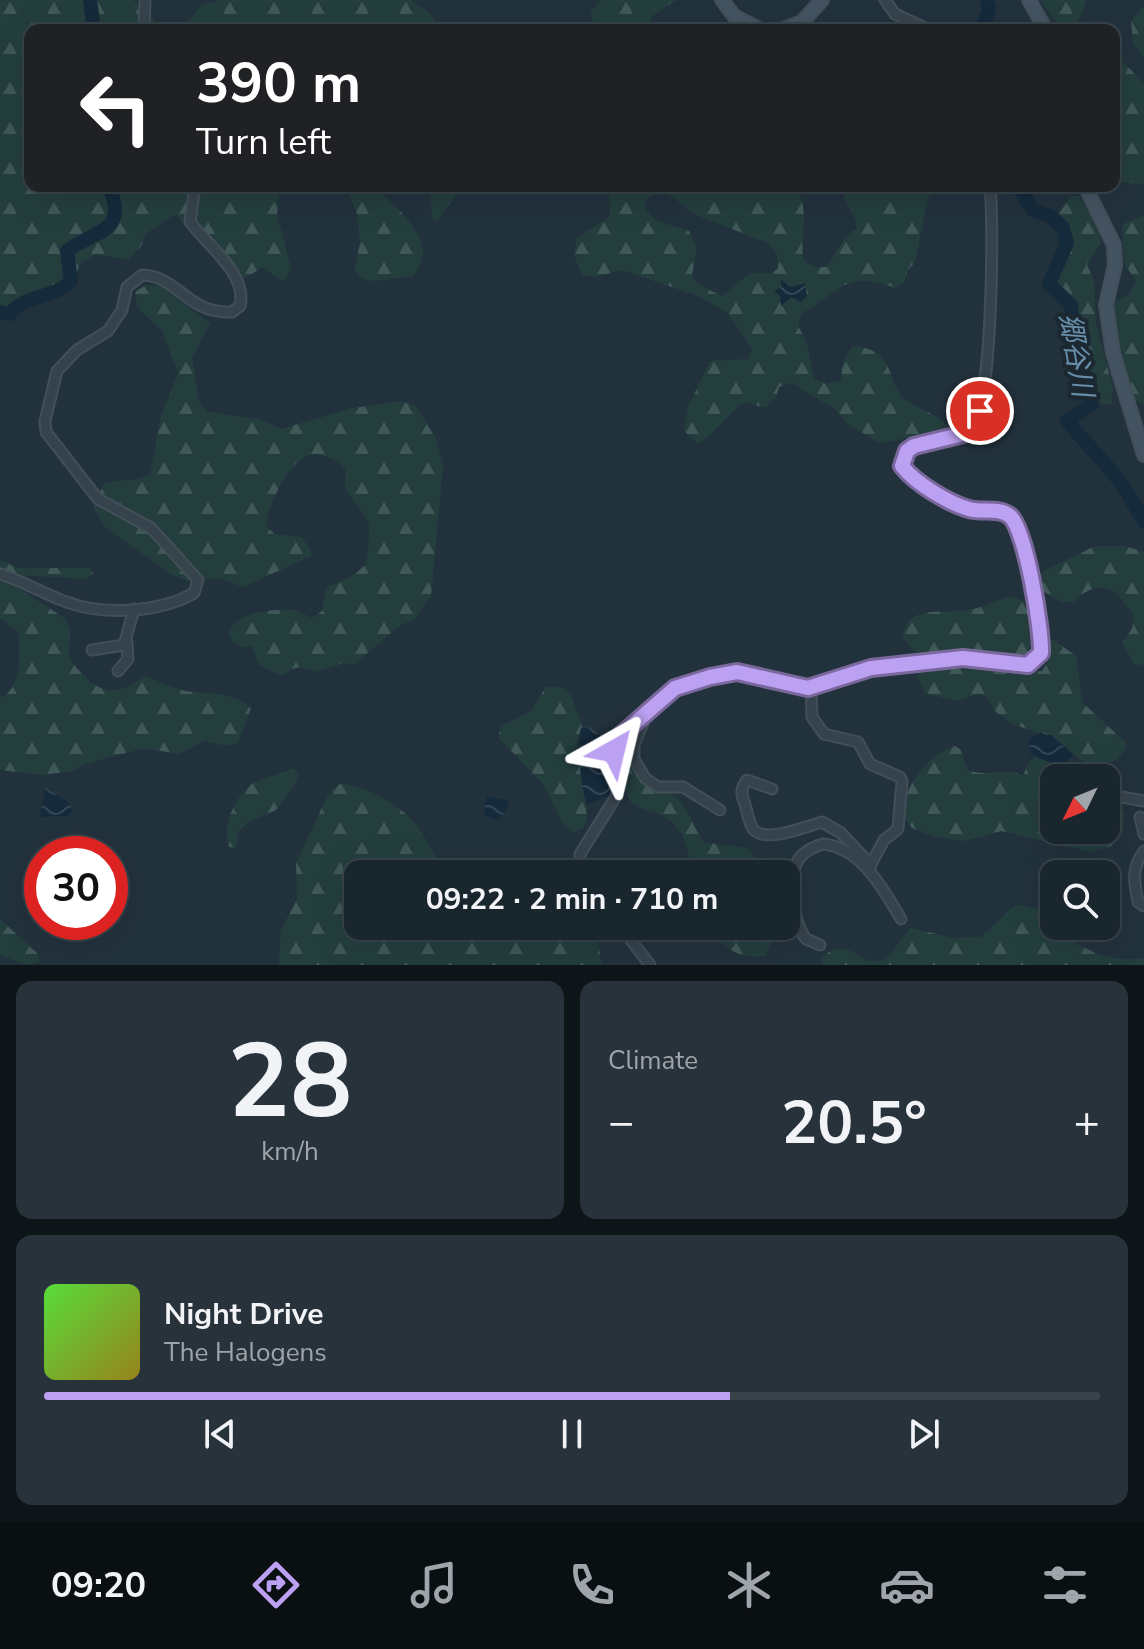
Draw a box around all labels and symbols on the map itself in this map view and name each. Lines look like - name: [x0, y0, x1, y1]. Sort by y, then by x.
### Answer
- water label: 郷谷川: [1050, 311, 1103, 403]
- pin: [946, 377, 1014, 445]
- position arrow: [572, 709, 656, 793]
- north arrow: [1040, 764, 1120, 844]
- speed limit sign: 30: [24, 836, 128, 940]

